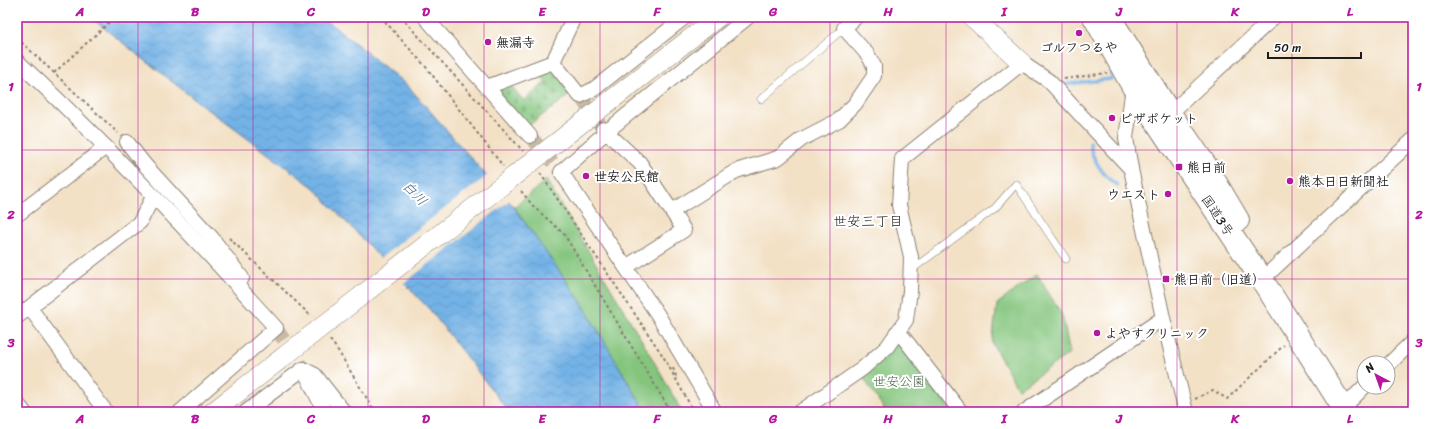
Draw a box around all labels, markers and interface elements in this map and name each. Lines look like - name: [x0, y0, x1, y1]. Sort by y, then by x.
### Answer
- text: A: [75, 0, 84, 23]
- text: B: [191, 0, 200, 23]
- text: C: [306, 0, 316, 23]
- text: D: [422, 0, 430, 23]
- text: E: [538, 0, 547, 23]
- text: F: [652, 0, 661, 23]
- text: G: [768, 0, 778, 23]
- text: H: [882, 0, 893, 23]
- text: I: [1000, 0, 1008, 23]
- text: J: [1115, 0, 1123, 23]
- text: K: [1230, 0, 1240, 23]
- text: L: [1347, 0, 1354, 23]
- marker: ゴルフつるや: [1074, 28, 1084, 38]
- place label: 無漏寺: [496, 31, 535, 54]
- scale bar: [1268, 34, 1361, 60]
- place label: ゴルフつるや: [1040, 36, 1118, 59]
- marker: 無漏寺: [483, 37, 493, 47]
- text: 50 m: [1274, 37, 1301, 59]
- text: 1: [8, 75, 14, 98]
- text: 1: [1416, 75, 1422, 98]
- place label: ピザポケット: [1120, 107, 1198, 130]
- marker: ピザポケット: [1107, 113, 1117, 123]
- place label: 熊日前: [1187, 156, 1226, 179]
- marker: 熊日前: [1174, 162, 1184, 172]
- place label: 世安公民館: [594, 165, 659, 188]
- place label: 熊本日日新聞社: [1298, 170, 1389, 193]
- marker: 世安公民館: [581, 171, 591, 181]
- water label: 白川: [396, 175, 433, 212]
- marker: 熊本日日新聞社: [1285, 176, 1295, 186]
- place label: ウエスト: [1107, 183, 1160, 206]
- marker: ウエスト: [1163, 189, 1173, 199]
- street label: 国道3号: [1195, 190, 1240, 241]
- text: 2: [6, 203, 15, 226]
- text: 2: [1414, 203, 1423, 226]
- district label: 世安三丁目: [833, 209, 903, 234]
- place label: 熊日前（旧道）: [1174, 268, 1265, 291]
- marker: 熊日前（旧道）: [1161, 274, 1171, 284]
- place label: よやすクリニック: [1105, 322, 1209, 345]
- marker: よやすクリニック: [1092, 328, 1102, 338]
- text: 3: [6, 331, 15, 354]
- text: 3: [1414, 331, 1423, 354]
- north arrow: [1356, 355, 1396, 395]
- text: N: [1360, 358, 1379, 378]
- park label: 世安公園: [873, 370, 925, 393]
- text: A: [75, 407, 84, 429]
- text: B: [191, 407, 200, 429]
- text: C: [306, 407, 316, 429]
- text: D: [422, 407, 430, 429]
- text: E: [538, 407, 547, 429]
- text: F: [652, 407, 661, 429]
- text: G: [768, 407, 778, 429]
- text: H: [882, 407, 893, 429]
- text: I: [1000, 407, 1008, 429]
- text: J: [1115, 407, 1123, 429]
- text: K: [1230, 407, 1240, 429]
- text: L: [1347, 407, 1354, 429]

